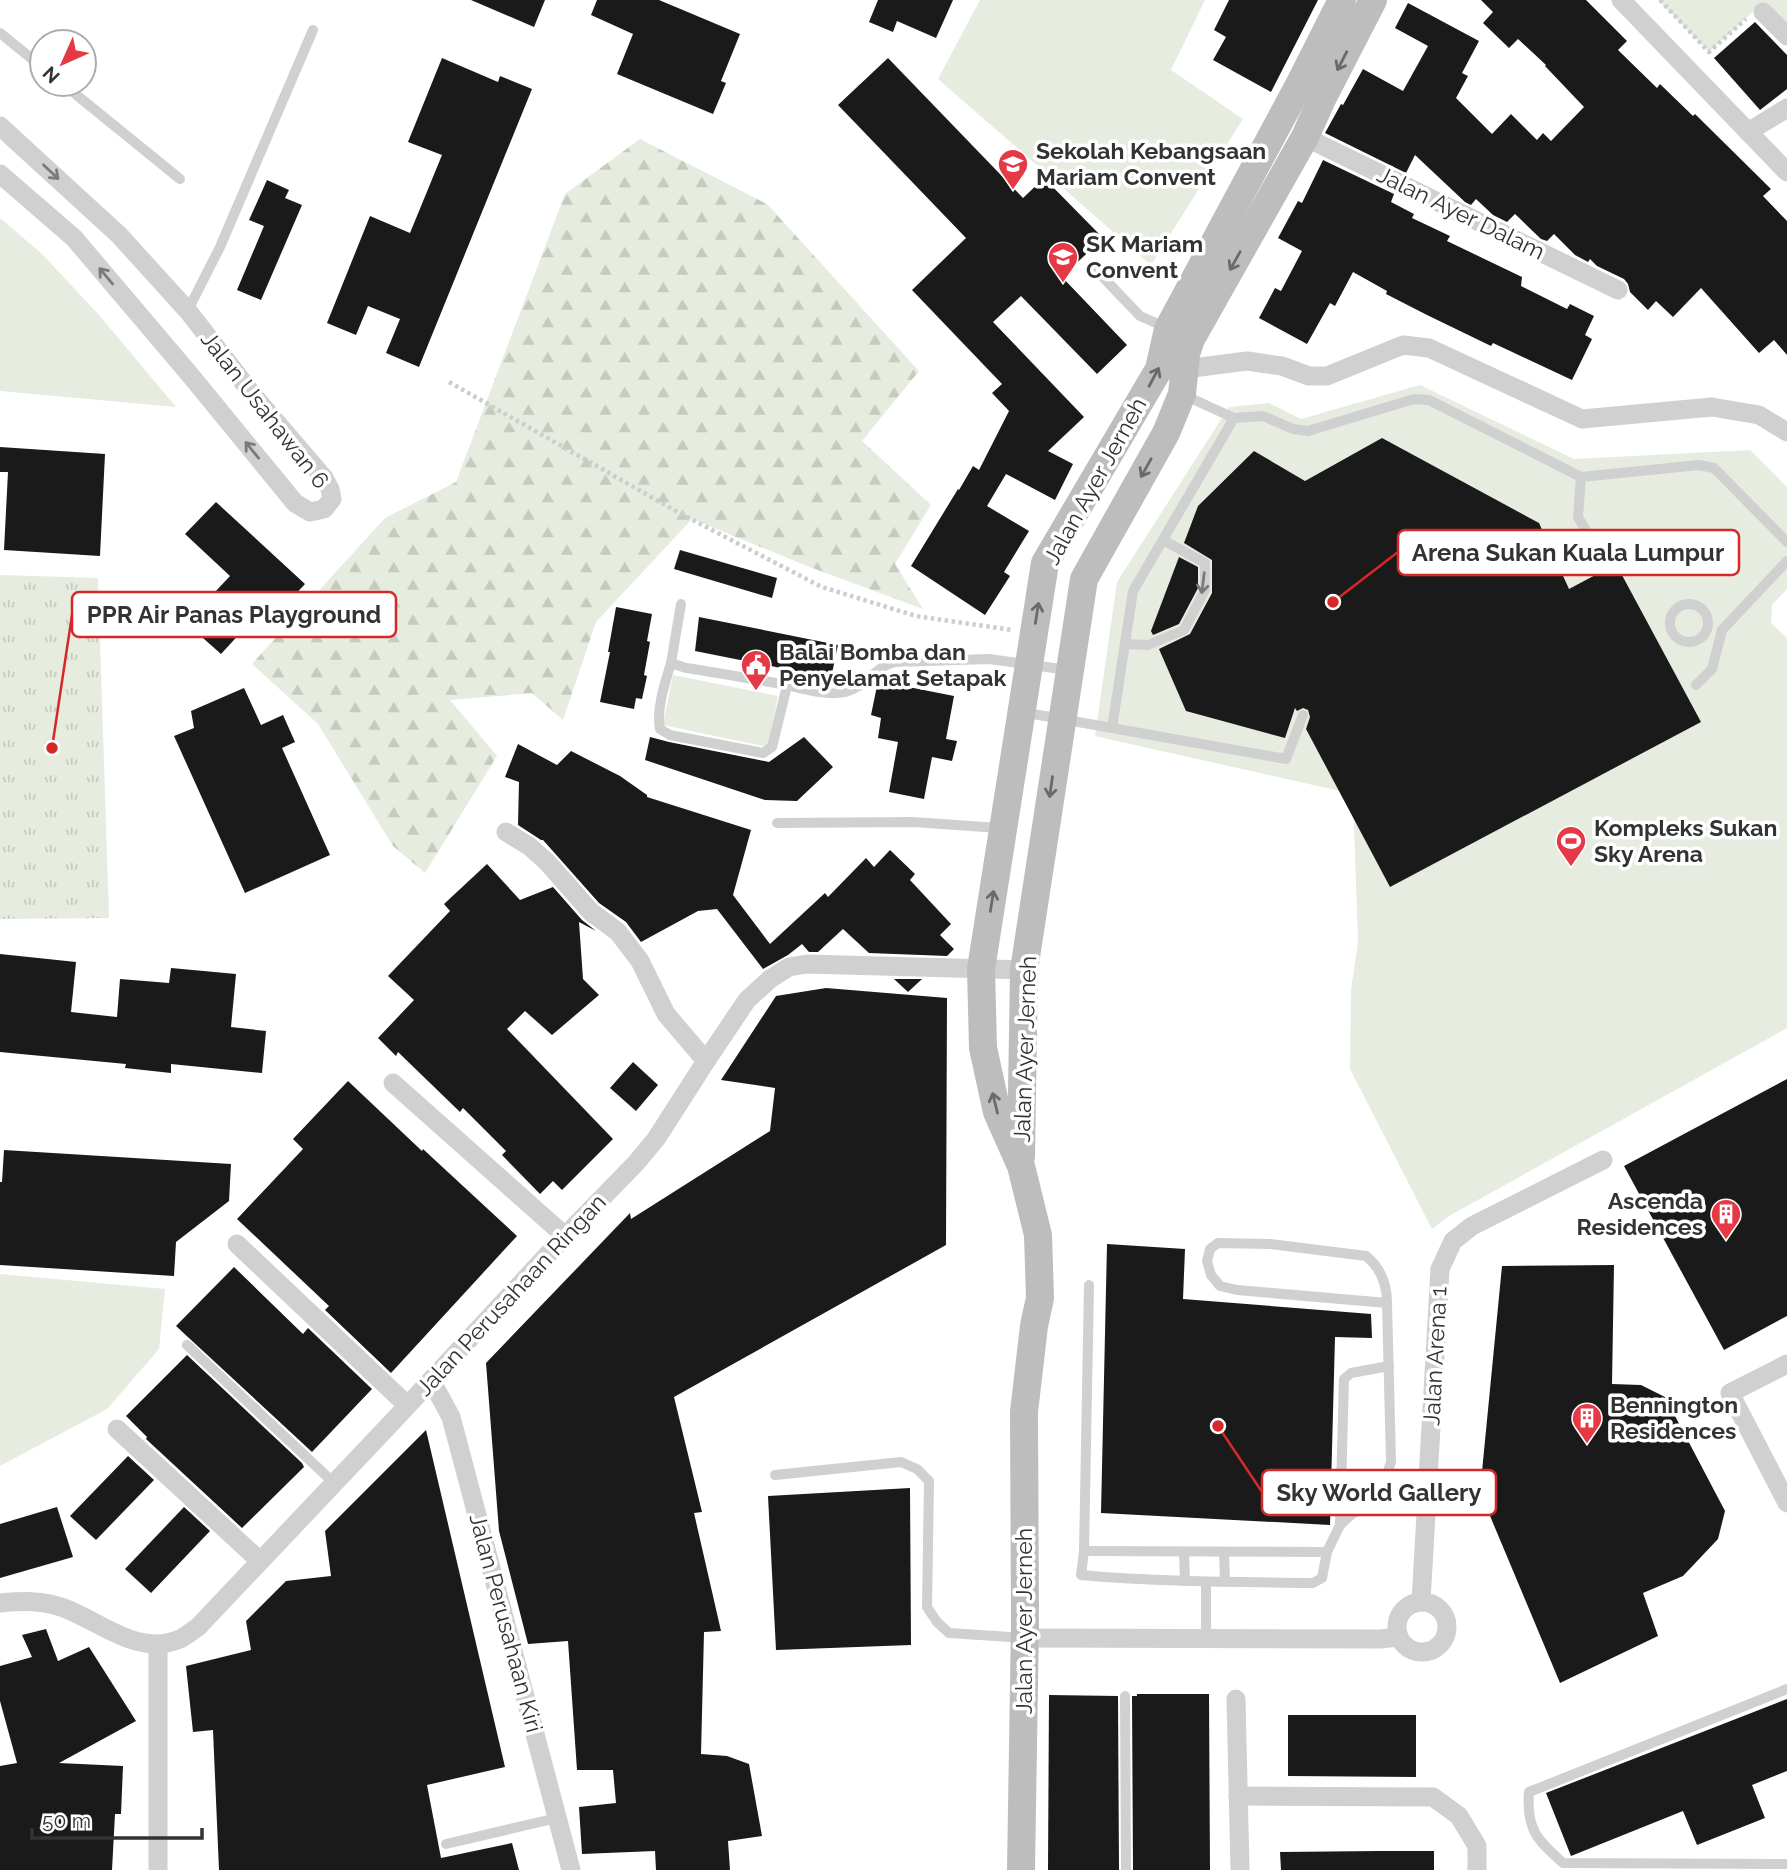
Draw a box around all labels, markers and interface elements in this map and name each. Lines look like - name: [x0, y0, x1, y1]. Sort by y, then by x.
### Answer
- north arrow: [28, 28, 98, 98]
- one-way arrow: [1334, 50, 1348, 71]
- text: N: [38, 62, 64, 88]
- place label: Sekolah Kebangsaan Mariam Convent: [1036, 137, 1266, 190]
- school or university icon: Sekolah Kebangsaan Mariam Convent: [996, 147, 1030, 191]
- street label: Jalan Ayer Dalam: [1373, 160, 1550, 265]
- one-way arrow: [42, 163, 59, 180]
- place label: SK Mariam Convent: [1086, 230, 1203, 283]
- school or university icon: SK Mariam Convent: [1046, 240, 1080, 284]
- one-way arrow: [1228, 251, 1242, 271]
- one-way arrow: [98, 267, 114, 285]
- street label: Jalan Usahawan 6: [196, 326, 335, 494]
- one-way arrow: [1148, 367, 1161, 388]
- street label: Jalan Ayer Jerneh: [1038, 393, 1152, 569]
- one-way arrow: [244, 442, 260, 460]
- one-way arrow: [1139, 457, 1152, 478]
- callout: Arena Sukan Kuala Lumpur: [1398, 530, 1739, 575]
- text: Arena Sukan Kuala Lumpur: [1412, 538, 1724, 567]
- one-way arrow: [1197, 571, 1210, 594]
- callout: PPR Air Panas Playground: [72, 592, 396, 637]
- text: PPR Air Panas Playground: [87, 600, 381, 629]
- one-way arrow: [1031, 603, 1044, 625]
- place label: Balai Bomba dan Penyelamat Setapak: [779, 638, 1006, 691]
- public building icon: Balai Bomba dan Penyelamat Setapak: [739, 648, 773, 692]
- one-way arrow: [1044, 775, 1057, 797]
- place label: Kompleks Sukan Sky Arena: [1594, 814, 1777, 867]
- sports icon: Kompleks Sukan Sky Arena: [1554, 824, 1588, 868]
- one-way arrow: [986, 891, 999, 913]
- street label: Jalan Ayer Jerneh: [1008, 955, 1041, 1143]
- one-way arrow: [988, 1092, 1001, 1115]
- place label: Ascenda Residences: [1577, 1187, 1703, 1240]
- street label: Jalan Perusahaan Ringan: [410, 1188, 611, 1401]
- building icon: Ascenda Residences: [1709, 1197, 1743, 1241]
- street label: Jalan Arena 1: [1417, 1286, 1452, 1426]
- place label: Bennington Residences: [1610, 1391, 1738, 1444]
- building icon: Bennington Residences: [1570, 1401, 1604, 1445]
- callout: Sky World Gallery: [1262, 1470, 1496, 1515]
- text: Sky World Gallery: [1276, 1478, 1482, 1507]
- street label: Jalan Perusahaan Kiri: [464, 1511, 549, 1735]
- street label: Jalan Ayer Jerneh: [1010, 1528, 1037, 1714]
- scale bar: [32, 1797, 201, 1841]
- text: 50 m: [42, 1808, 91, 1833]

